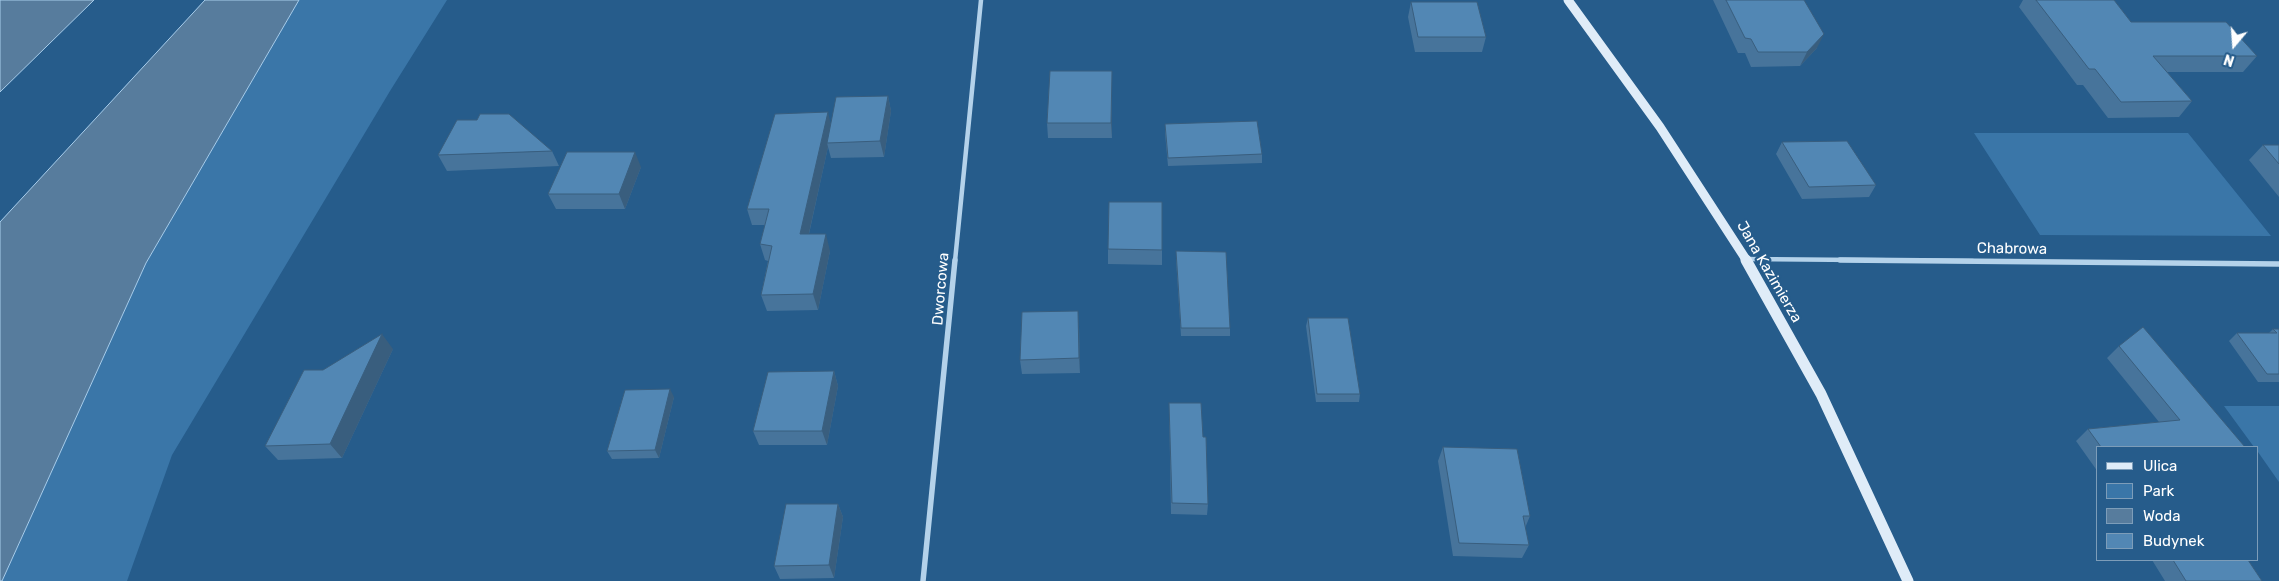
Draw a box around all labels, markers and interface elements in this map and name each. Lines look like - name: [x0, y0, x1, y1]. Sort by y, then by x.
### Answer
- north arrow: [2209, 20, 2259, 70]
- text: N: [2222, 50, 2237, 69]
- street label: Jana Kazimierza: [1733, 218, 1805, 326]
- street label: Chabrowa: [1977, 239, 2047, 259]
- street label: Dworcowa: [929, 252, 953, 326]
- legend: [2096, 446, 2259, 561]
- text: Ulica: [2143, 457, 2177, 475]
- text: Park: [2143, 482, 2174, 500]
- text: Woda: [2143, 507, 2181, 525]
- text: Budynek: [2143, 532, 2205, 550]

